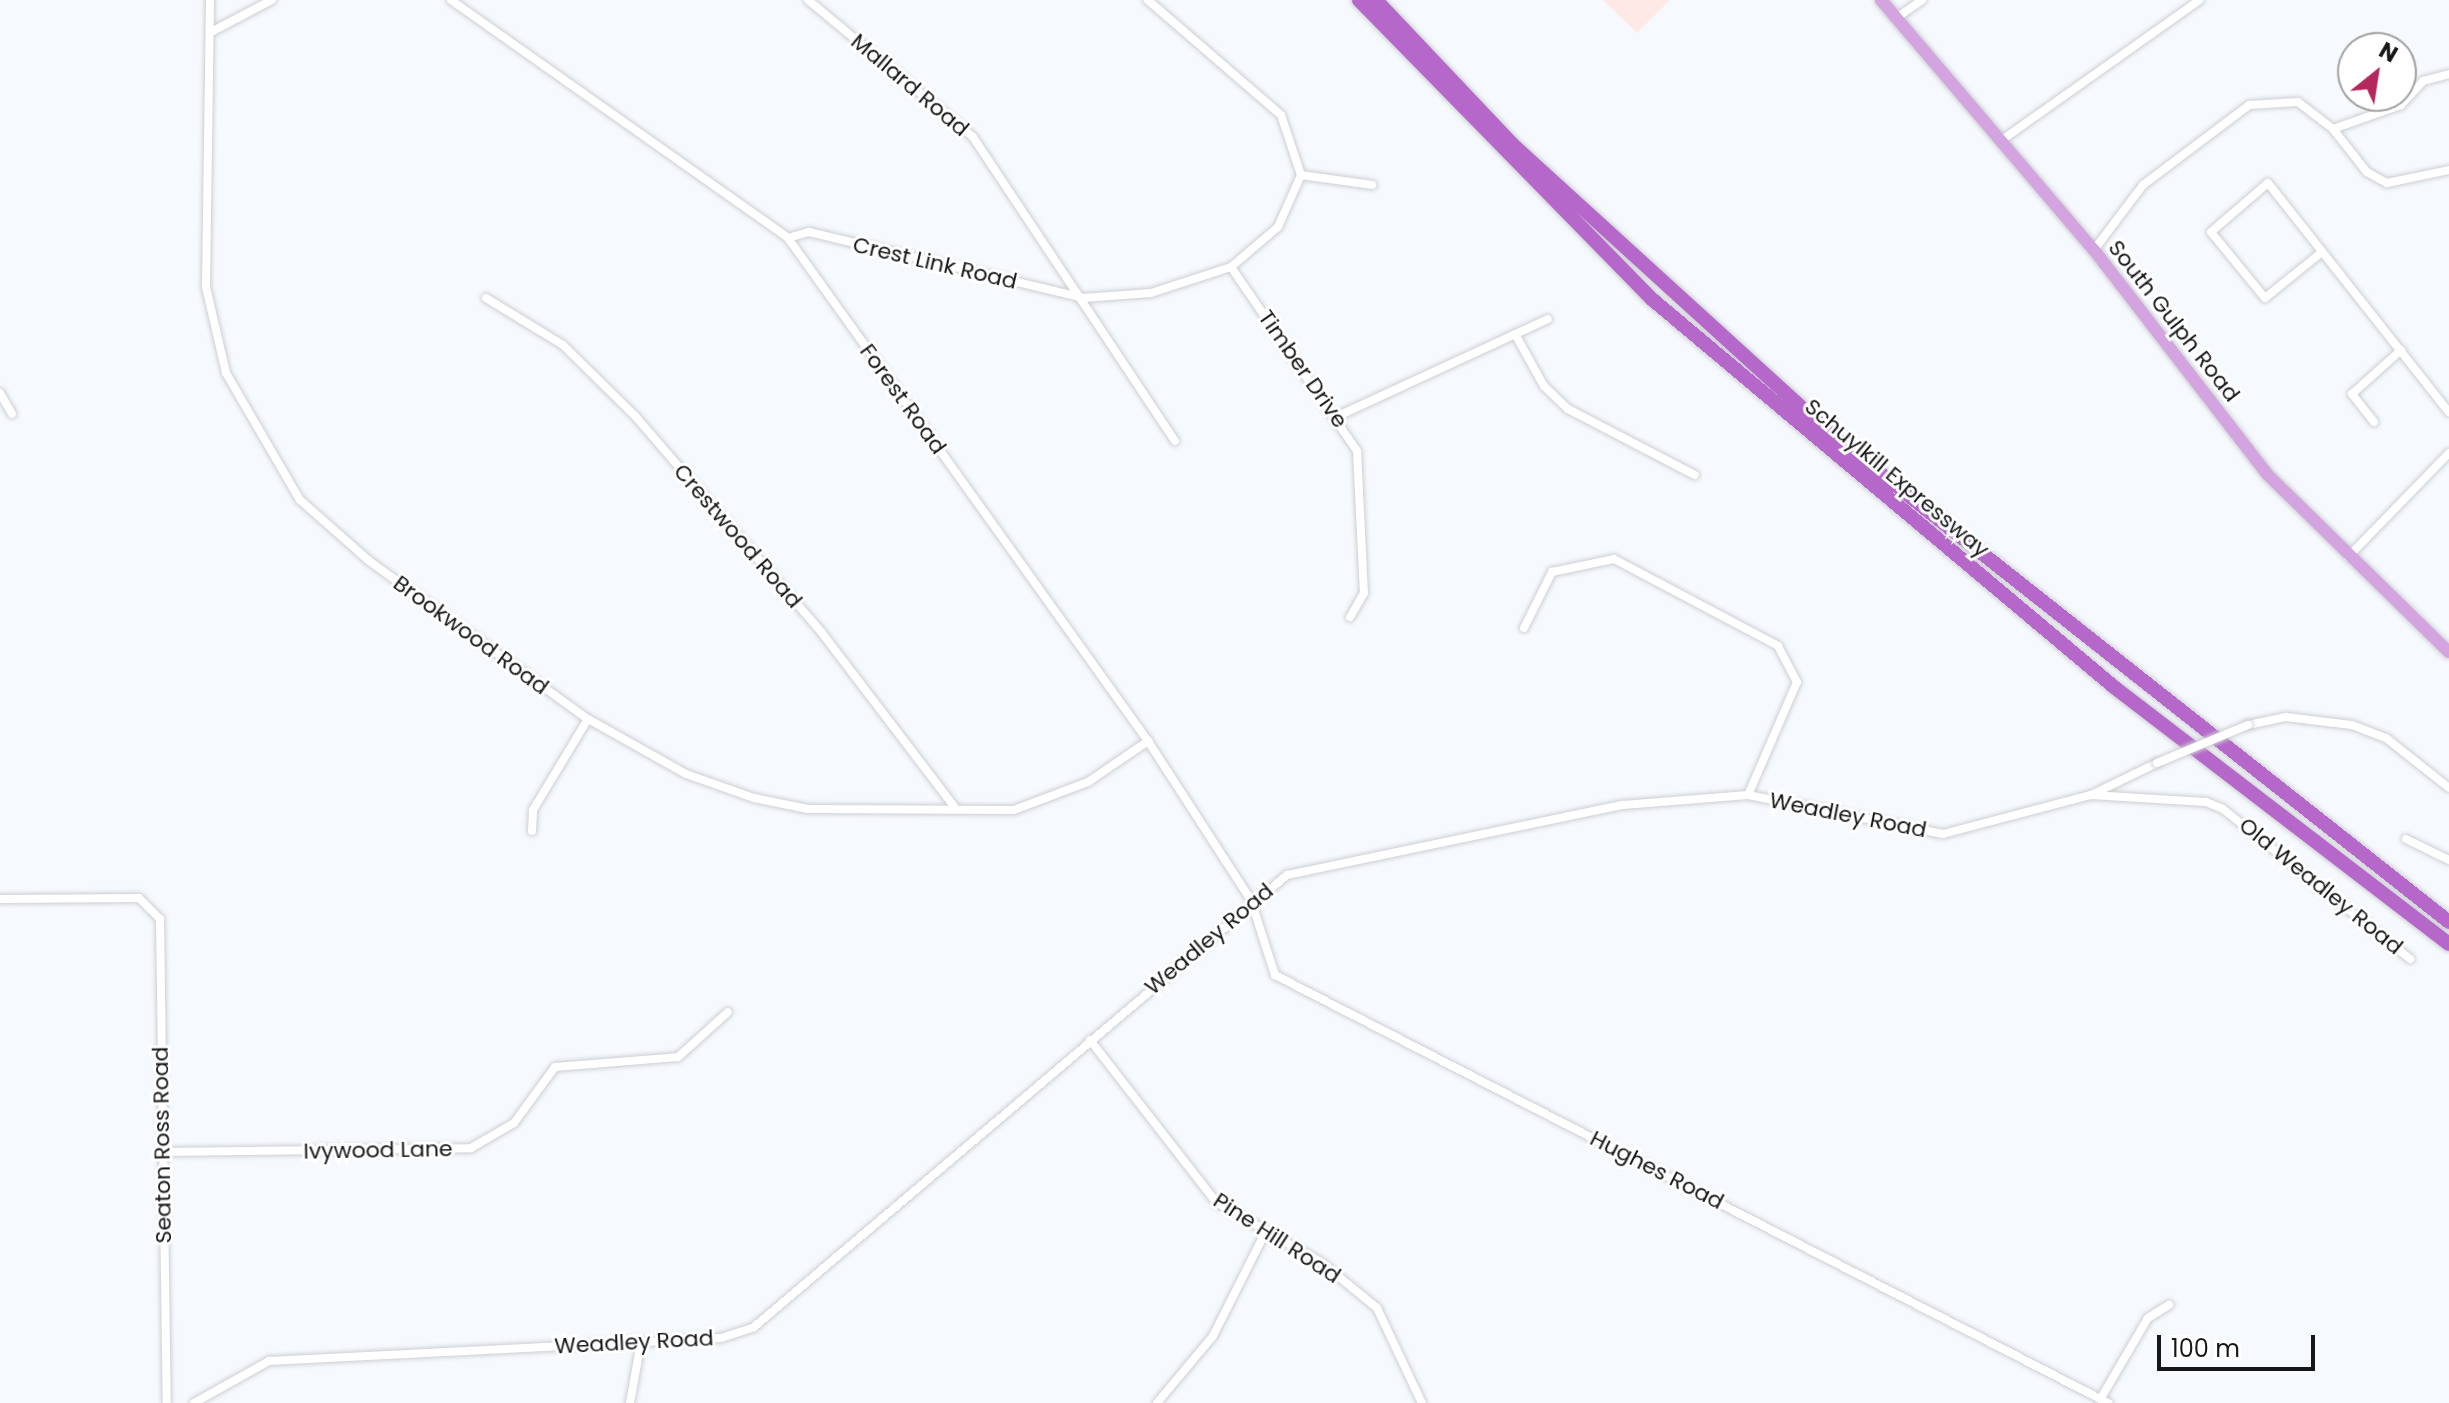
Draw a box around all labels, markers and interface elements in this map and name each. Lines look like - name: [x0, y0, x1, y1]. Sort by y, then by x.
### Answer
- street label: Mallard Road: [846, 28, 974, 142]
- north arrow: [2337, 32, 2417, 112]
- text: N: [2373, 35, 2403, 70]
- street label: Crest Link Road: [850, 231, 1020, 295]
- street label: South Gulph Road: [2103, 235, 2245, 407]
- street label: Timber Drive: [1253, 305, 1353, 433]
- street label: Forest Road: [854, 339, 952, 459]
- street label: Schuylkill Expressway: [1799, 393, 1995, 563]
- street label: Crestwood Road: [668, 458, 808, 614]
- street label: Brookwood Road: [388, 570, 554, 700]
- street label: Weadley Road: [1767, 787, 1929, 843]
- street label: Old Weadley Road: [2234, 812, 2408, 960]
- street label: Weadley Road: [1139, 878, 1279, 1000]
- street label: Seaton Ross Road: [147, 1046, 177, 1244]
- street label: Hughes Road: [1586, 1125, 1728, 1215]
- street label: Ivywood Lane: [303, 1136, 453, 1164]
- street label: Pine Hill Road: [1208, 1187, 1346, 1289]
- scale bar: [2161, 1319, 2319, 1369]
- street label: Weadley Road: [554, 1325, 714, 1359]
- text: 100 m: [2171, 1332, 2240, 1365]

